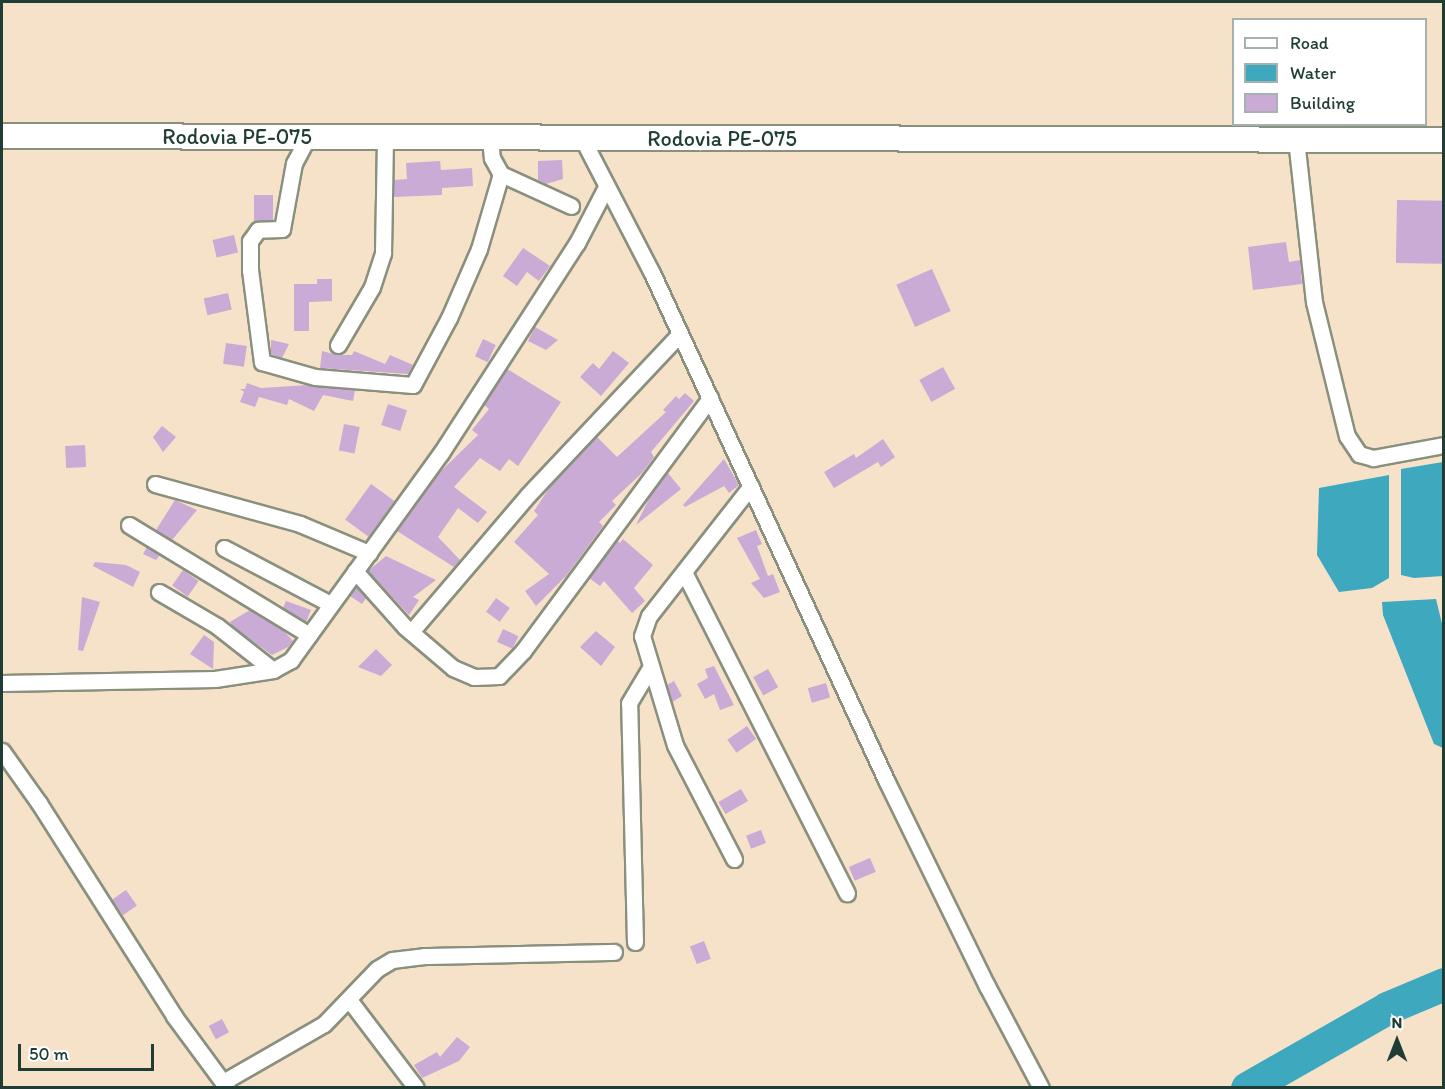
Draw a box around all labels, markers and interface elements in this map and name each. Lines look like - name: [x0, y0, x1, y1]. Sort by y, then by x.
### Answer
- legend: [1232, 18, 1427, 126]
- text: Road: [1290, 32, 1329, 54]
- text: Water: [1290, 62, 1336, 84]
- text: Building: [1290, 92, 1355, 114]
- street label: Rodovia PE-075: [162, 124, 312, 150]
- street label: Rodovia PE-075: [647, 126, 797, 152]
- north arrow: [1367, 1011, 1427, 1071]
- text: N: [1392, 1013, 1402, 1032]
- scale bar: [21, 1032, 158, 1070]
- text: 50 m: [29, 1043, 69, 1065]

